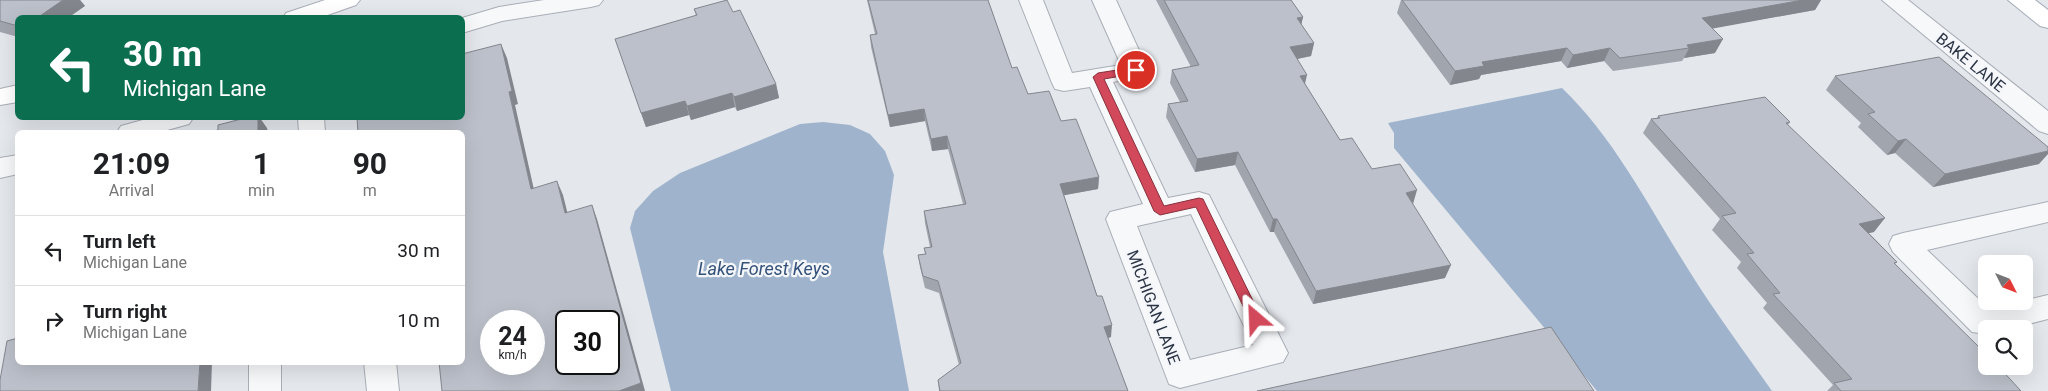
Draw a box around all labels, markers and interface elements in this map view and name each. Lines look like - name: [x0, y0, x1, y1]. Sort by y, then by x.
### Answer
- street label: BAKE LANE: [1932, 29, 2009, 96]
- text: 30 m: [123, 34, 202, 75]
- icon: left: [40, 35, 105, 100]
- pin: [1115, 49, 1157, 91]
- icon: arrive: [1122, 56, 1150, 84]
- text: Michigan Lane: [123, 76, 266, 101]
- text: 21:09: [93, 146, 170, 181]
- text: 1: [253, 146, 270, 181]
- text: 90: [353, 146, 387, 181]
- text: Arrival: [109, 181, 154, 200]
- text: min: [248, 181, 275, 200]
- text: m: [363, 181, 377, 200]
- text: Turn left: [83, 230, 156, 253]
- icon: left: [40, 237, 68, 265]
- text: 30 m: [397, 239, 440, 262]
- street label: MICHIGAN LANE: [1123, 247, 1184, 367]
- text: Michigan Lane: [83, 253, 187, 272]
- north arrow: [1978, 255, 2032, 310]
- map controls: [1978, 255, 2033, 375]
- water label: Lake Forest Keys: [698, 258, 830, 279]
- position arrow: [1229, 292, 1281, 344]
- text: Turn right: [83, 300, 167, 323]
- icon: right: [40, 307, 68, 335]
- text: 10 m: [397, 309, 440, 332]
- speed limit sign: 30: [555, 310, 620, 375]
- button: search: [1978, 320, 2033, 375]
- text: 24: [498, 322, 527, 351]
- text: Michigan Lane: [83, 323, 187, 342]
- text: km/h: [498, 348, 527, 362]

